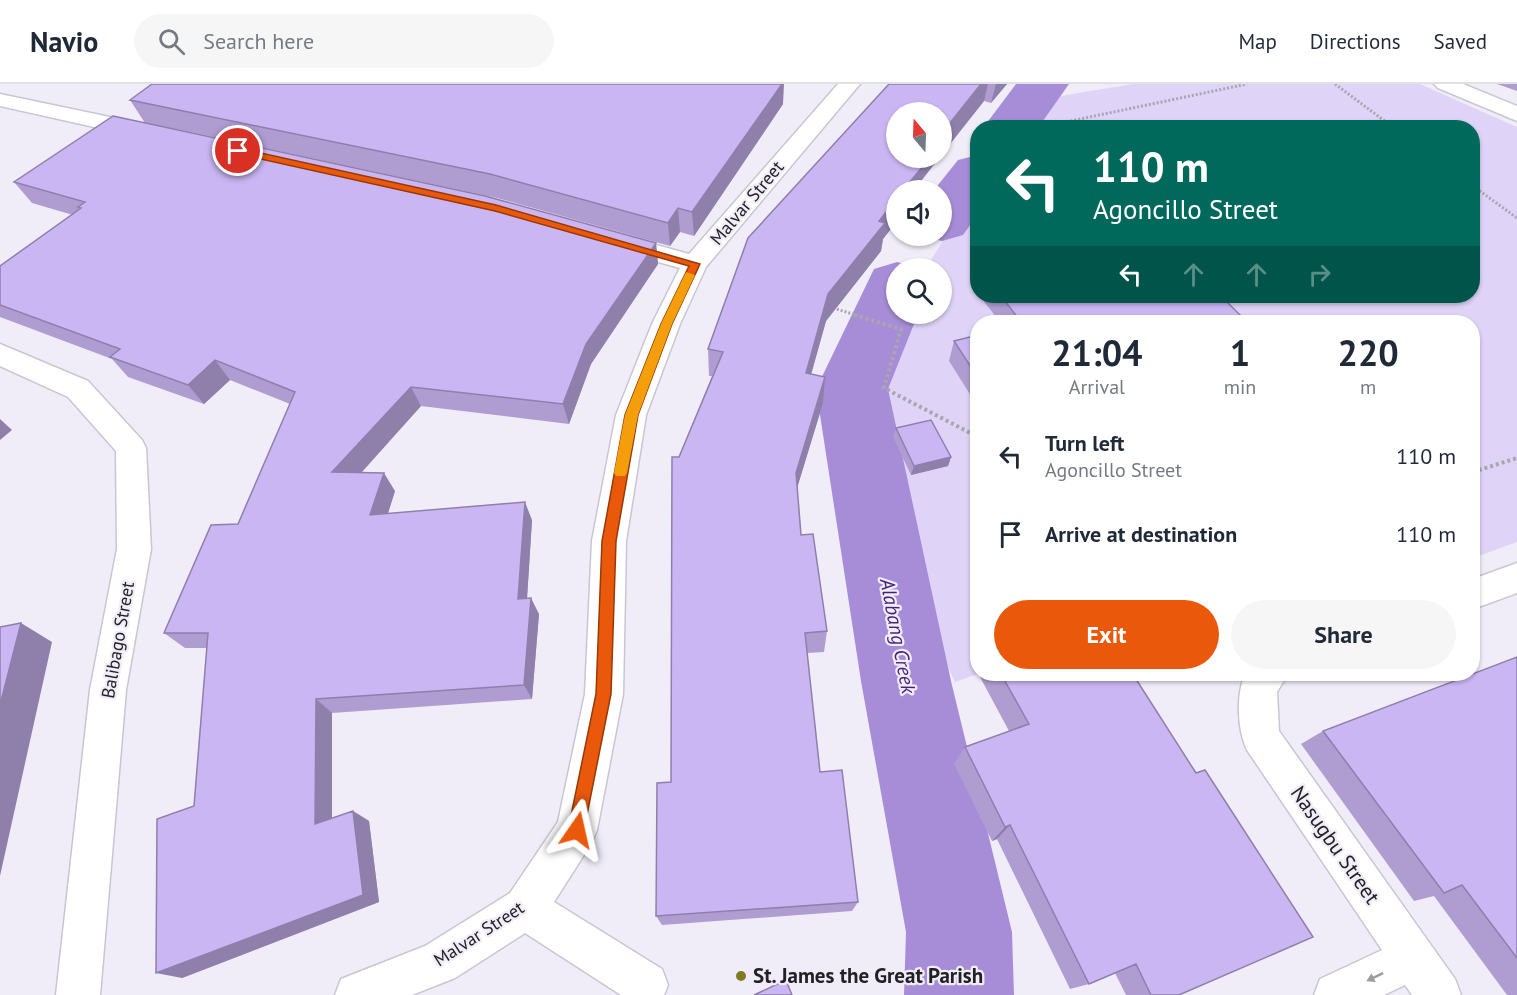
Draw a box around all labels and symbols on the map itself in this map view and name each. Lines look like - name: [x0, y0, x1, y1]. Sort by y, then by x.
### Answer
- north arrow: [886, 102, 952, 168]
- pin: [212, 125, 263, 176]
- street label: Malvar Street: [705, 156, 789, 249]
- water label: Alabang Creek: [874, 575, 922, 697]
- street label: Balibago Street: [96, 580, 139, 700]
- street label: Nasugbu Street: [1285, 780, 1386, 909]
- position arrow: [545, 798, 609, 862]
- street label: Malvar Street: [429, 896, 528, 971]
- place label: St. James the Great Parish: [753, 962, 983, 989]
- marker: St. James the Great Parish: [734, 969, 748, 983]
- one-way arrow: [1366, 972, 1383, 981]

